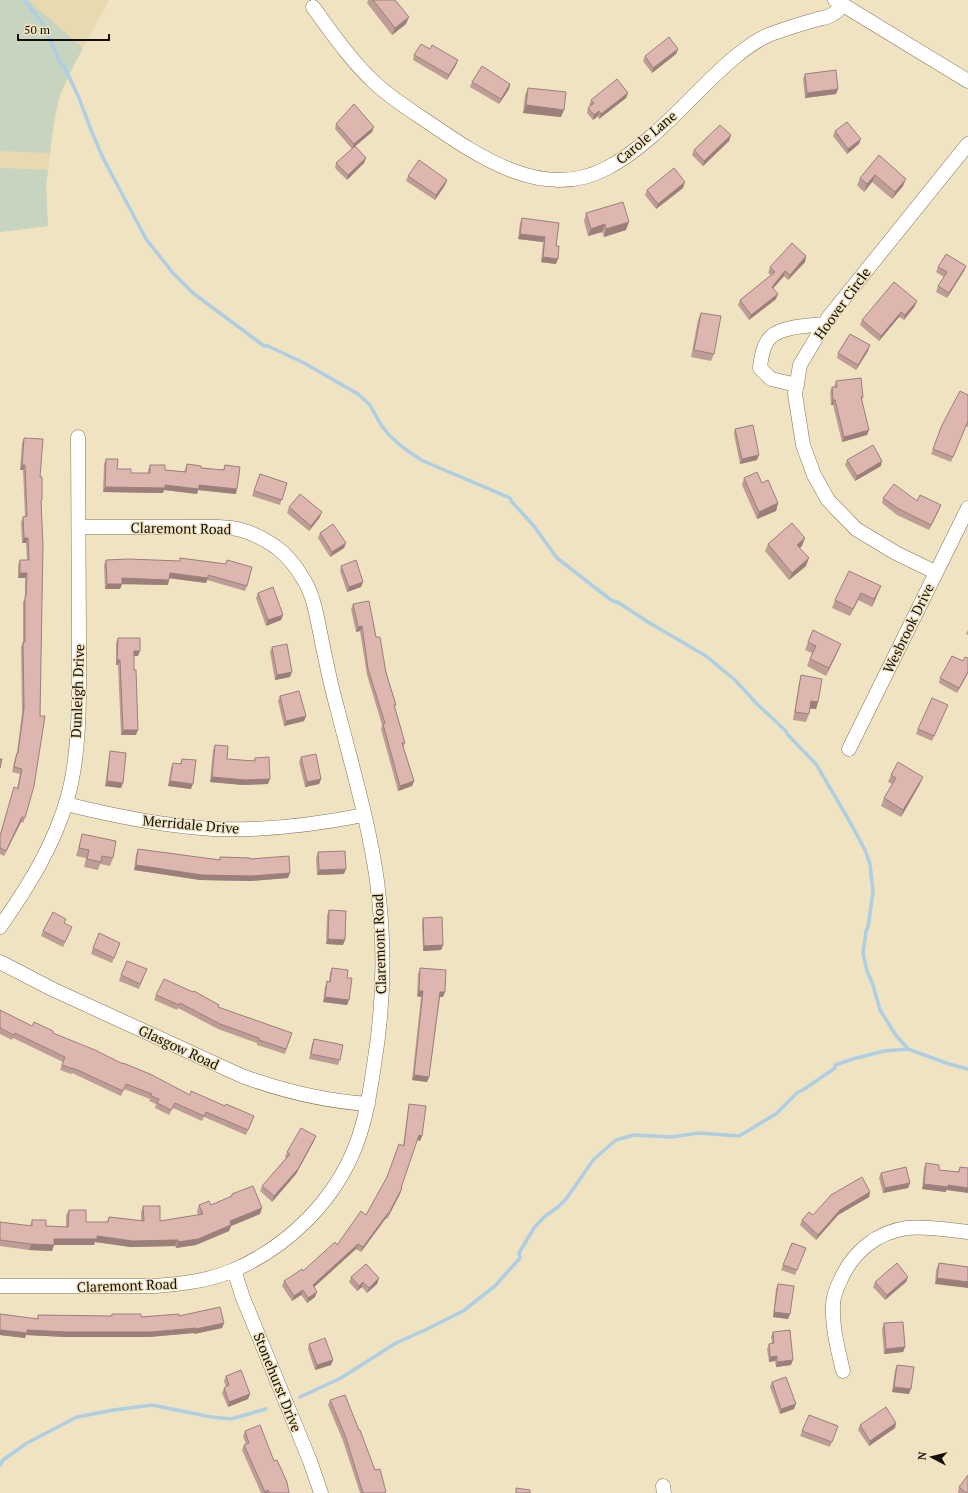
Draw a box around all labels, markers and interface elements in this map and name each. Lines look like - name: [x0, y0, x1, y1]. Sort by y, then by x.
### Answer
- scale bar: [18, 16, 109, 42]
- text: 50 m: [24, 22, 51, 37]
- street label: Carole Lane: [612, 106, 680, 168]
- street label: Hoover Circle: [809, 263, 875, 343]
- street label: Claremont Road: [130, 518, 232, 538]
- street label: Wesbrook Drive: [878, 580, 938, 676]
- street label: Dunleigh Drive: [66, 644, 88, 738]
- street label: Merridale Drive: [142, 810, 240, 838]
- street label: Claremont Road: [368, 893, 390, 995]
- street label: Glasgow Road: [136, 1020, 223, 1074]
- street label: Claremont Road: [76, 1274, 178, 1296]
- street label: Stonehurst Drive: [249, 1330, 307, 1434]
- north arrow: [912, 1437, 952, 1477]
- text: N: [915, 1450, 930, 1461]

